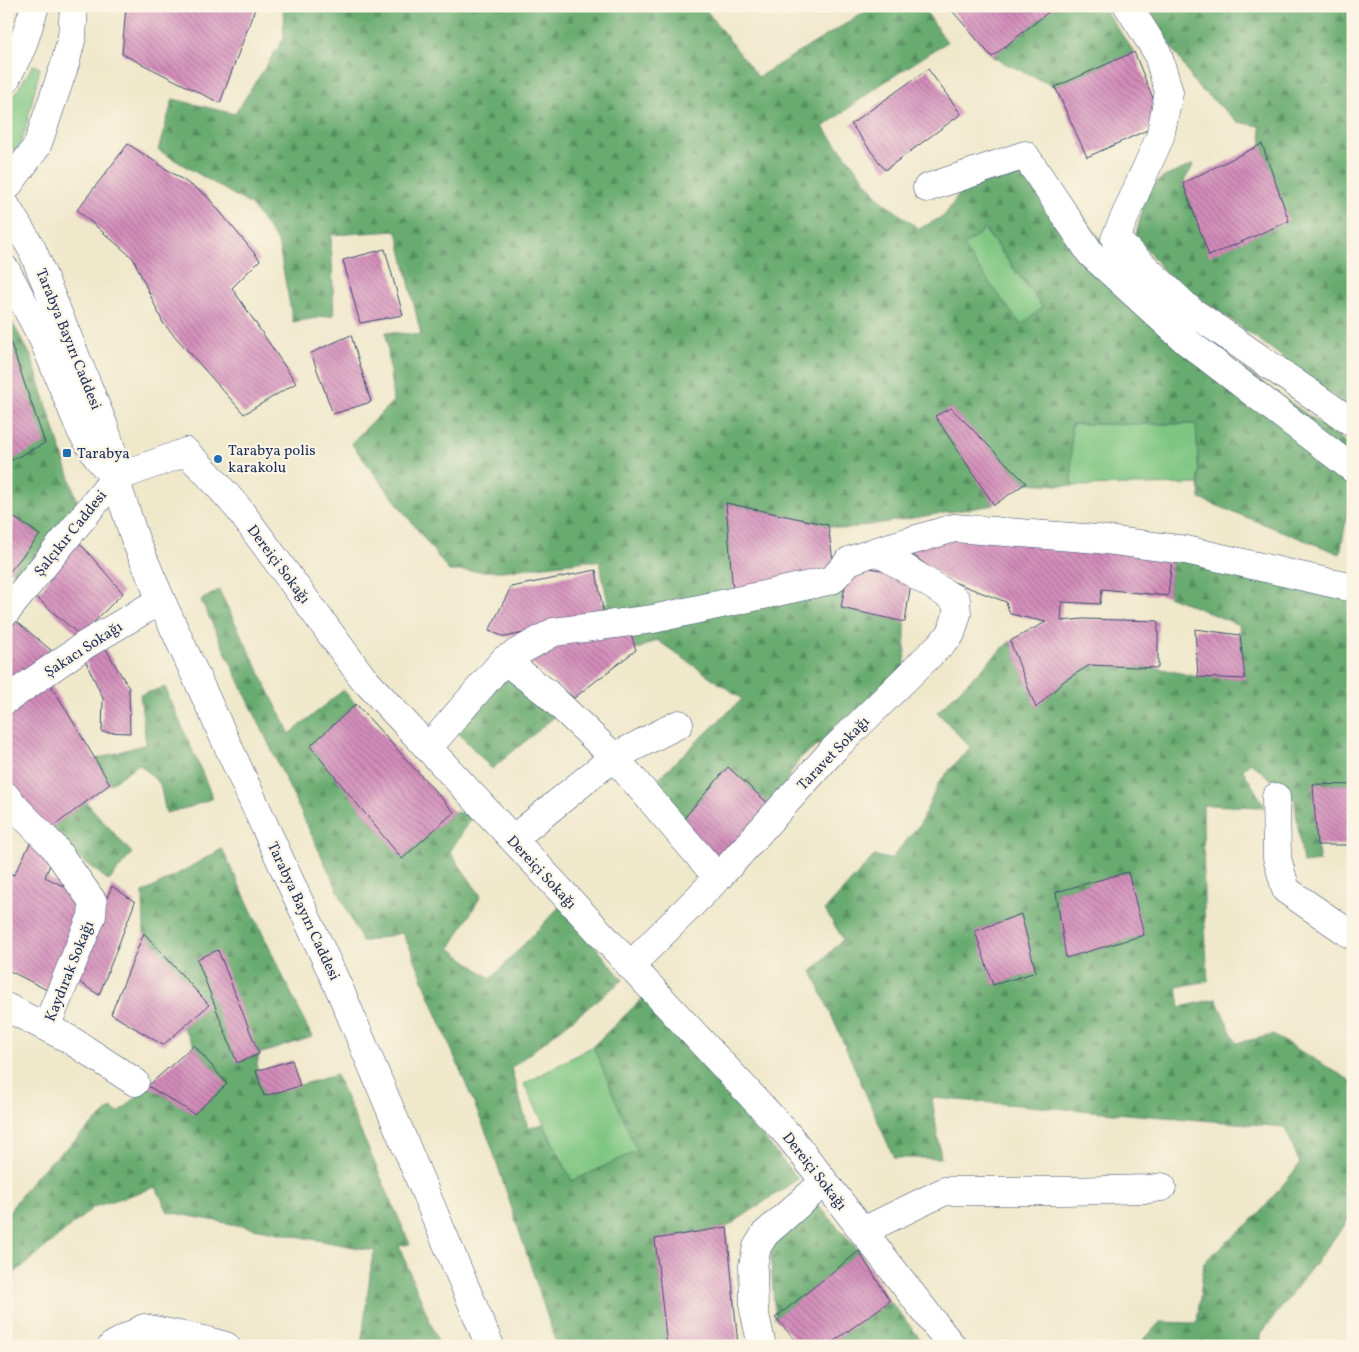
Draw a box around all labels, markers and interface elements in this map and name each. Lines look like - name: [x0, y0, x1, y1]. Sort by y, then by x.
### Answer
- street label: Tarabya Bayırı Caddesi: [30, 266, 106, 413]
- place label: Tarabya polis karakolu: [228, 441, 316, 479]
- place label: Tarabya: [77, 444, 130, 465]
- marker: Tarabya: [61, 447, 73, 459]
- marker: Tarabya polis karakolu: [212, 453, 224, 465]
- street label: Şalçıkır Caddesi: [30, 486, 113, 582]
- street label: Dereiçi Sokağı: [241, 521, 315, 609]
- street label: Şakacı Sokağı: [41, 617, 127, 683]
- street label: Taravet Sokağı: [793, 712, 875, 796]
- street label: Dereiçi Sokağı: [501, 831, 581, 915]
- street label: Tarabya Bayırı Caddesi: [261, 839, 344, 984]
- street label: Kaydırak Sokağı: [41, 918, 100, 1025]
- street label: Dereiçi Sokağı: [777, 1128, 851, 1215]

